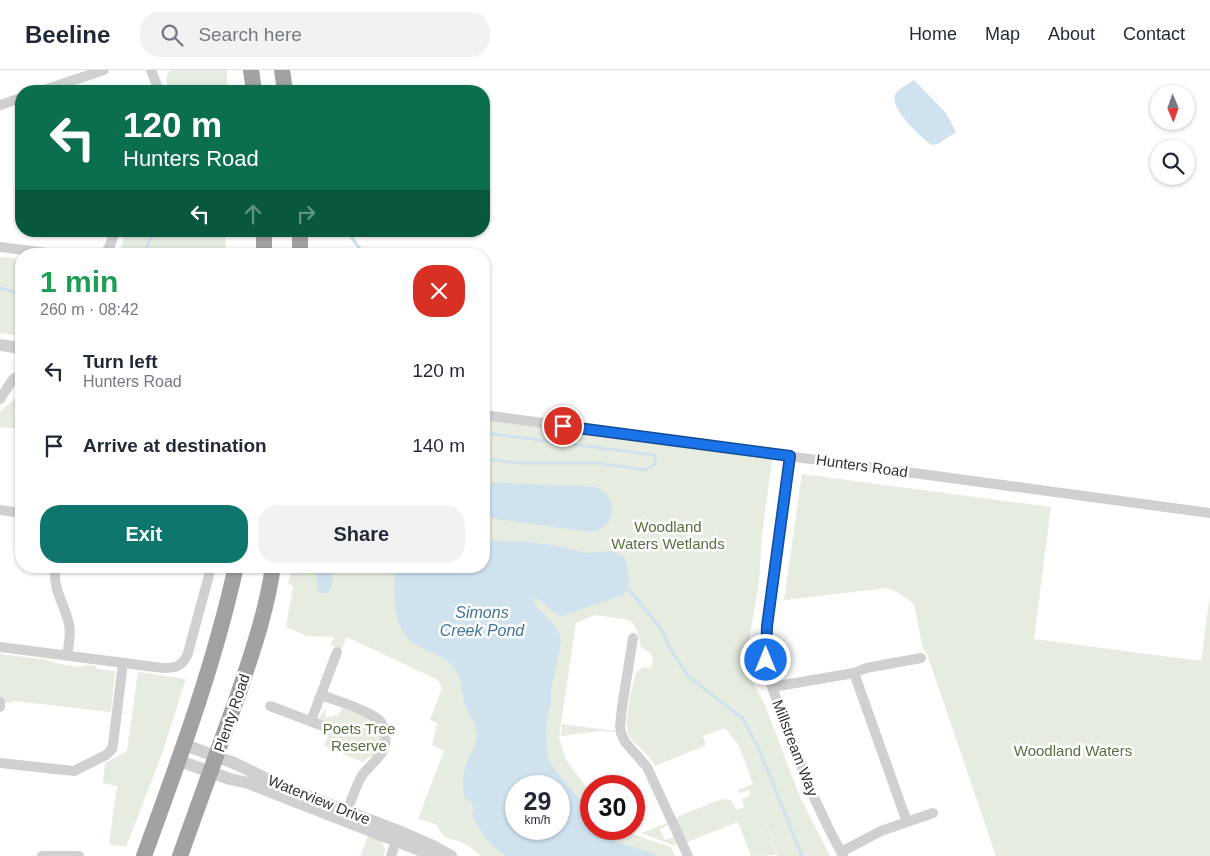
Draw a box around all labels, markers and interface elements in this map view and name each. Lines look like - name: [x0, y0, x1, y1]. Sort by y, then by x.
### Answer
- search box: [140, 12, 490, 57]
- text: Beeline: [25, 21, 110, 48]
- icon: search: [158, 21, 186, 49]
- text: Search here: [198, 24, 302, 45]
- text: Home: [909, 24, 957, 44]
- text: Map: [985, 24, 1020, 44]
- text: About: [1048, 24, 1095, 44]
- text: Contact: [1123, 24, 1185, 44]
- north arrow: [1150, 85, 1195, 130]
- map controls: [1150, 85, 1195, 185]
- icon: left: [40, 105, 105, 170]
- text: 120 m: [123, 105, 222, 144]
- button: search: [1150, 140, 1195, 185]
- text: Hunters Road: [123, 146, 259, 171]
- icon: left: [186, 200, 214, 228]
- icon: ahead: [239, 200, 267, 228]
- icon: right: [292, 200, 320, 228]
- text: 1 min: [40, 265, 118, 298]
- button: close: [413, 265, 465, 317]
- text: 260 m · 08:42: [40, 301, 139, 318]
- text: Turn left: [83, 351, 158, 372]
- icon: left: [40, 357, 68, 385]
- text: 120 m: [412, 360, 465, 381]
- text: Hunters Road: [83, 373, 182, 390]
- pin: [542, 405, 584, 447]
- icon: arrive: [549, 412, 577, 440]
- icon: arrive: [40, 432, 68, 460]
- text: Arrive at destination: [83, 435, 267, 456]
- text: 140 m: [412, 435, 465, 456]
- street label: Hunters Road: [815, 451, 909, 480]
- button: Exit: [40, 505, 248, 563]
- button: Share: [258, 505, 465, 563]
- park label: Woodland Waters Wetlands: [611, 518, 725, 552]
- water label: Simons Creek Pond: [440, 604, 525, 639]
- position arrow: [739, 633, 791, 685]
- street label: Plenty Road: [210, 671, 253, 754]
- street label: Millstream Way: [769, 697, 822, 799]
- park label: Poets Tree Reserve: [323, 720, 395, 754]
- park label: Woodland Waters: [1014, 742, 1132, 759]
- street label: Waterview Drive: [266, 771, 373, 828]
- speed limit sign: 30: [580, 775, 645, 840]
- text: 29: [524, 787, 551, 815]
- text: km/h: [524, 813, 551, 827]

